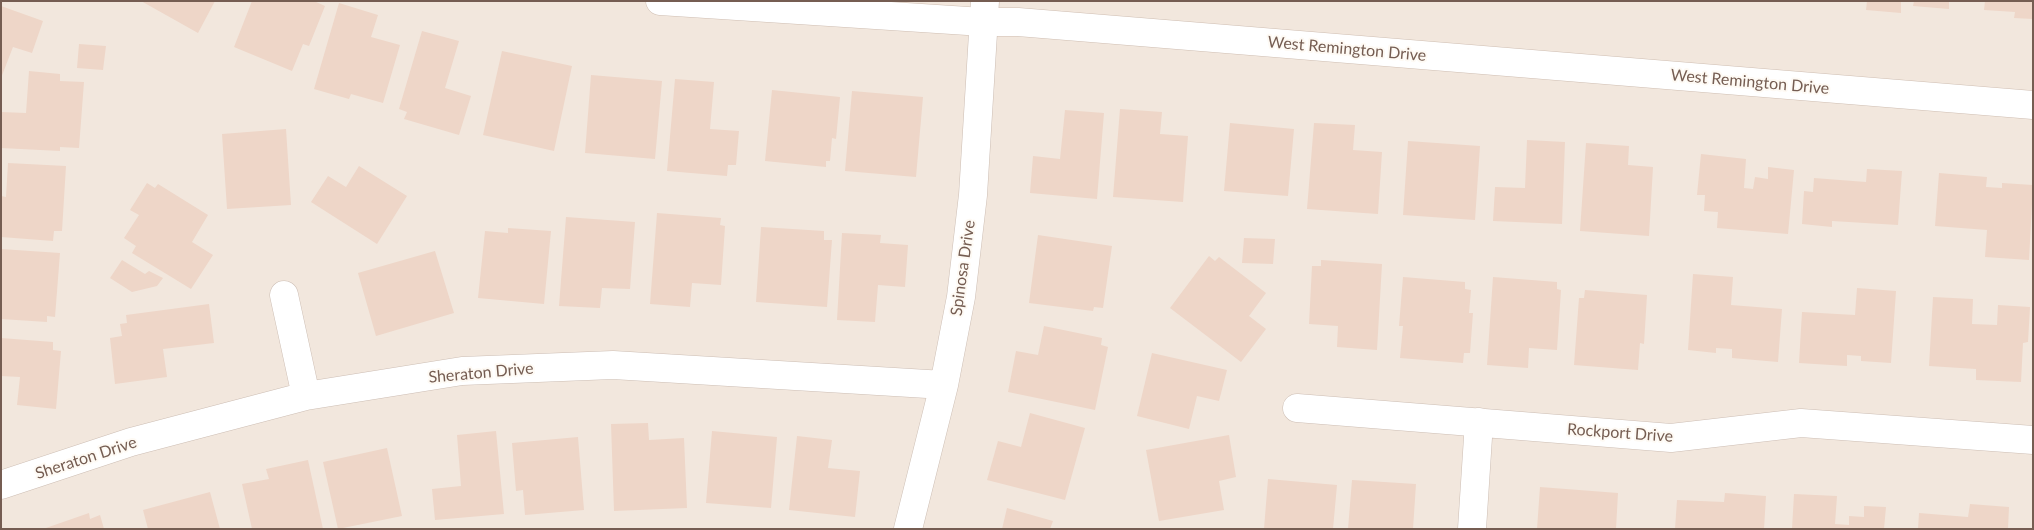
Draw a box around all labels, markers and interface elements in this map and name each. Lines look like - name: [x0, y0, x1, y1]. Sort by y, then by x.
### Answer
- street label: West Remington Drive: [1267, 33, 1427, 65]
- street label: West Remington Drive: [1670, 66, 1830, 98]
- street label: Spinosa Drive: [947, 219, 979, 317]
- street label: Sheraton Drive: [428, 359, 534, 387]
- street label: Rockport Drive: [1566, 420, 1674, 446]
- street label: Sheraton Drive: [33, 433, 139, 483]

